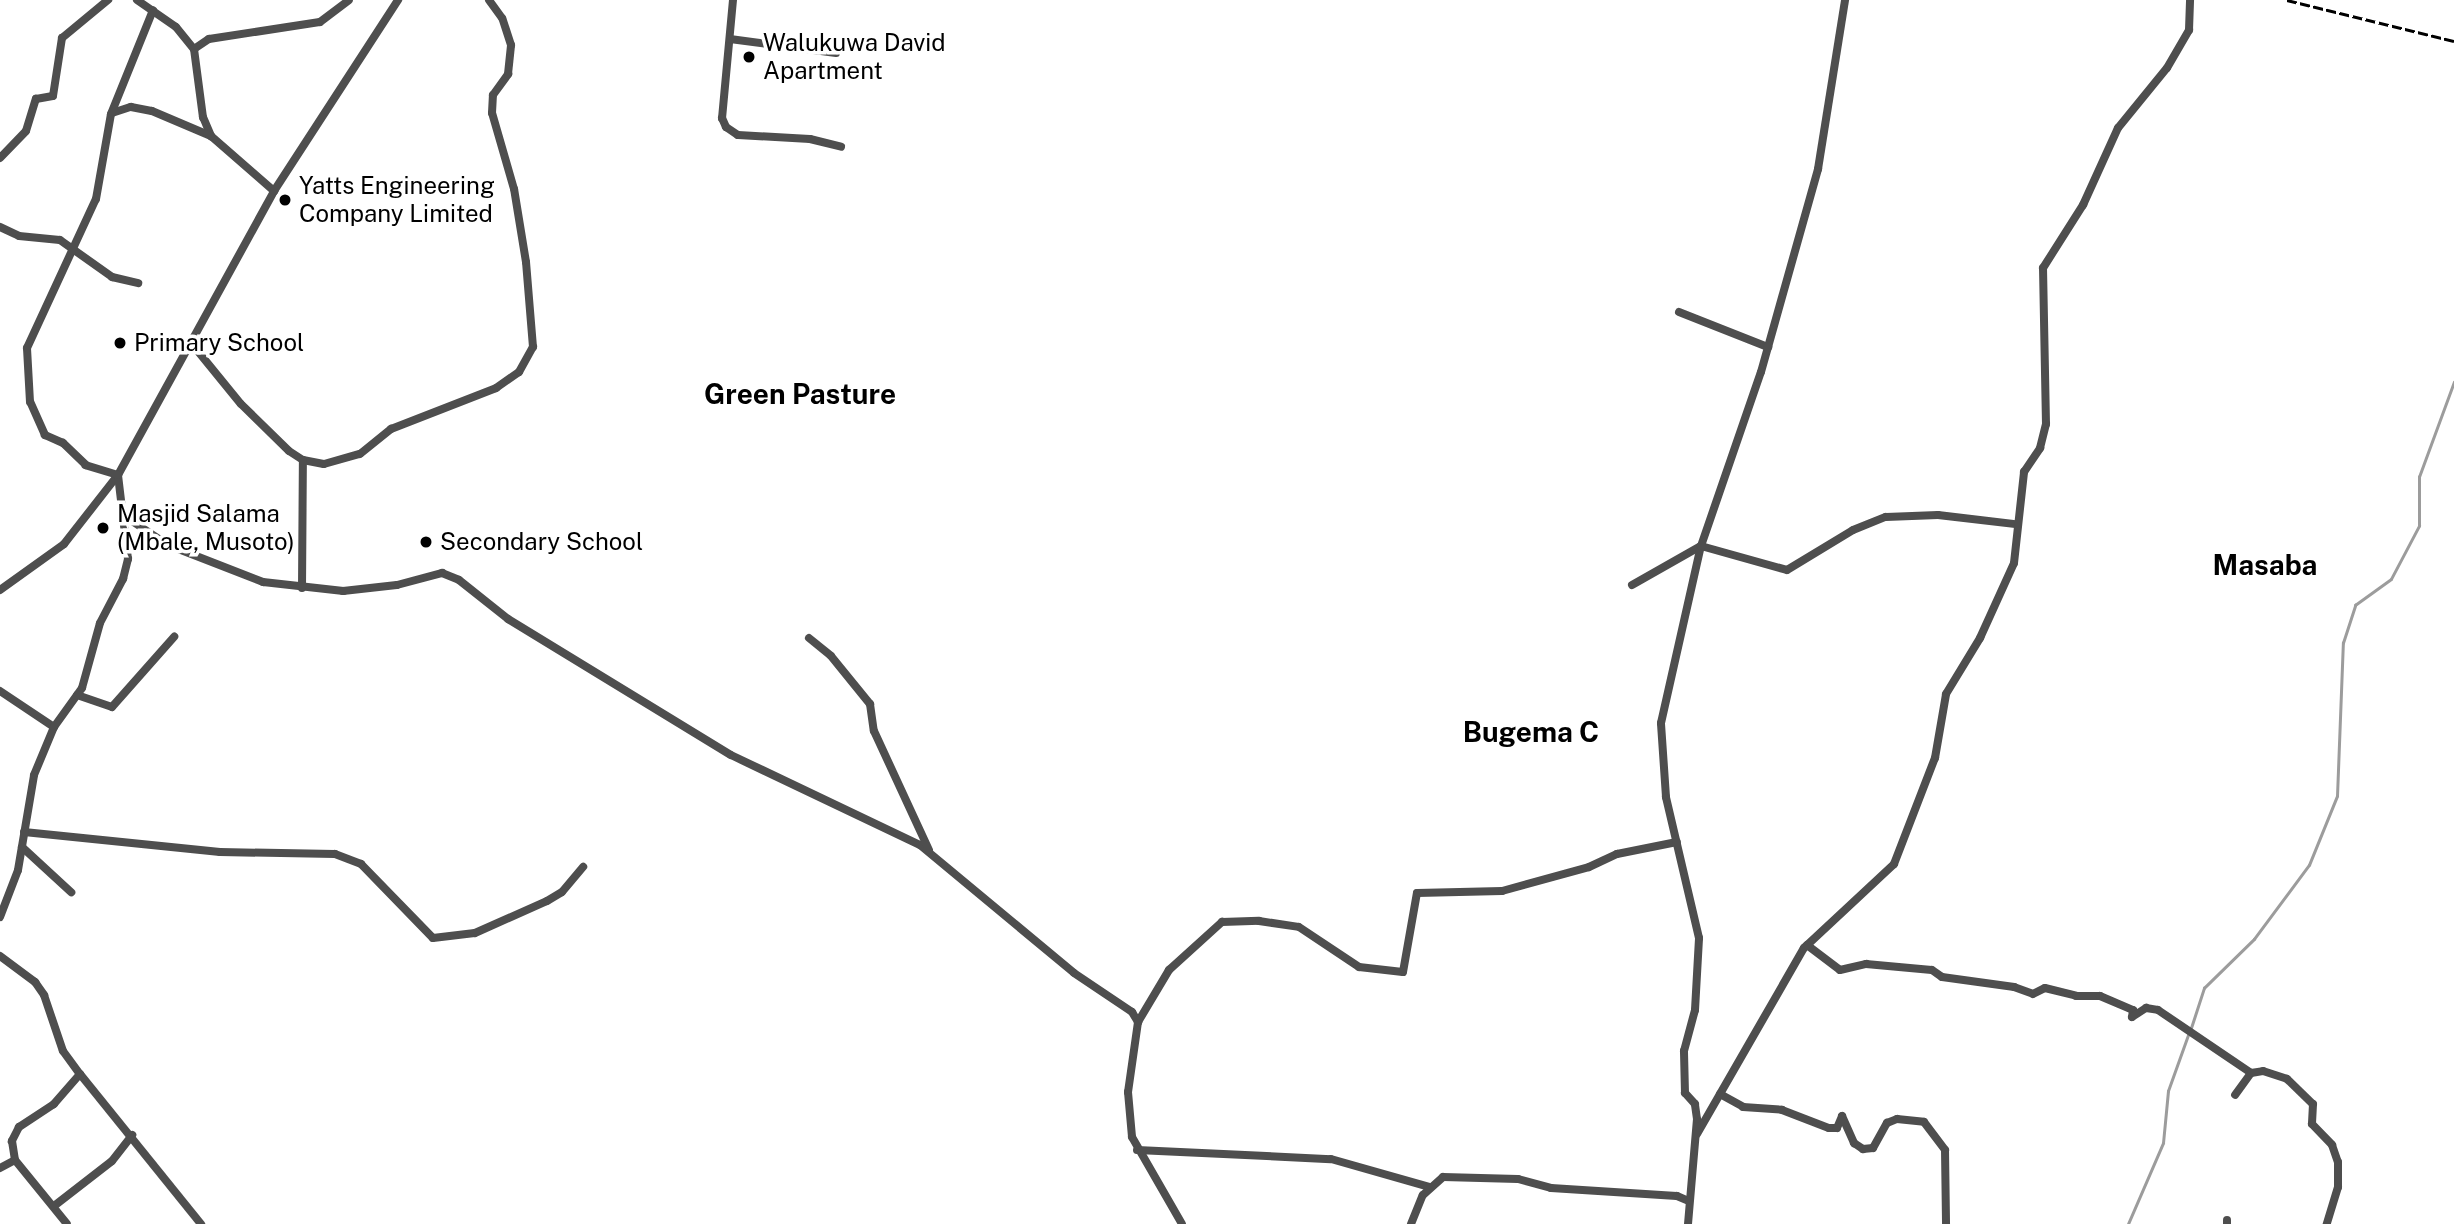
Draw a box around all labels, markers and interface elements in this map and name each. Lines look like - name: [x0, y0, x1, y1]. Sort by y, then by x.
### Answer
- place label: Walukuwa David Apartment: [763, 29, 946, 85]
- marker: Walukuwa David Apartment: [741, 49, 757, 65]
- place label: Yatts Engineering Company Limited: [299, 172, 495, 228]
- marker: Yatts Engineering Company Limited: [277, 192, 293, 208]
- place label: Primary School: [134, 329, 304, 357]
- marker: Primary School: [112, 335, 128, 351]
- district label: Green Pasture: [704, 377, 896, 411]
- place label: Masjid Salama (Mbale, Musoto): [117, 500, 295, 556]
- marker: Masjid Salama (Mbale, Musoto): [95, 520, 111, 536]
- place label: Secondary School: [440, 528, 643, 556]
- marker: Secondary School: [418, 534, 434, 550]
- district label: Masaba: [2213, 548, 2317, 582]
- district label: Bugema C: [1463, 715, 1599, 749]

